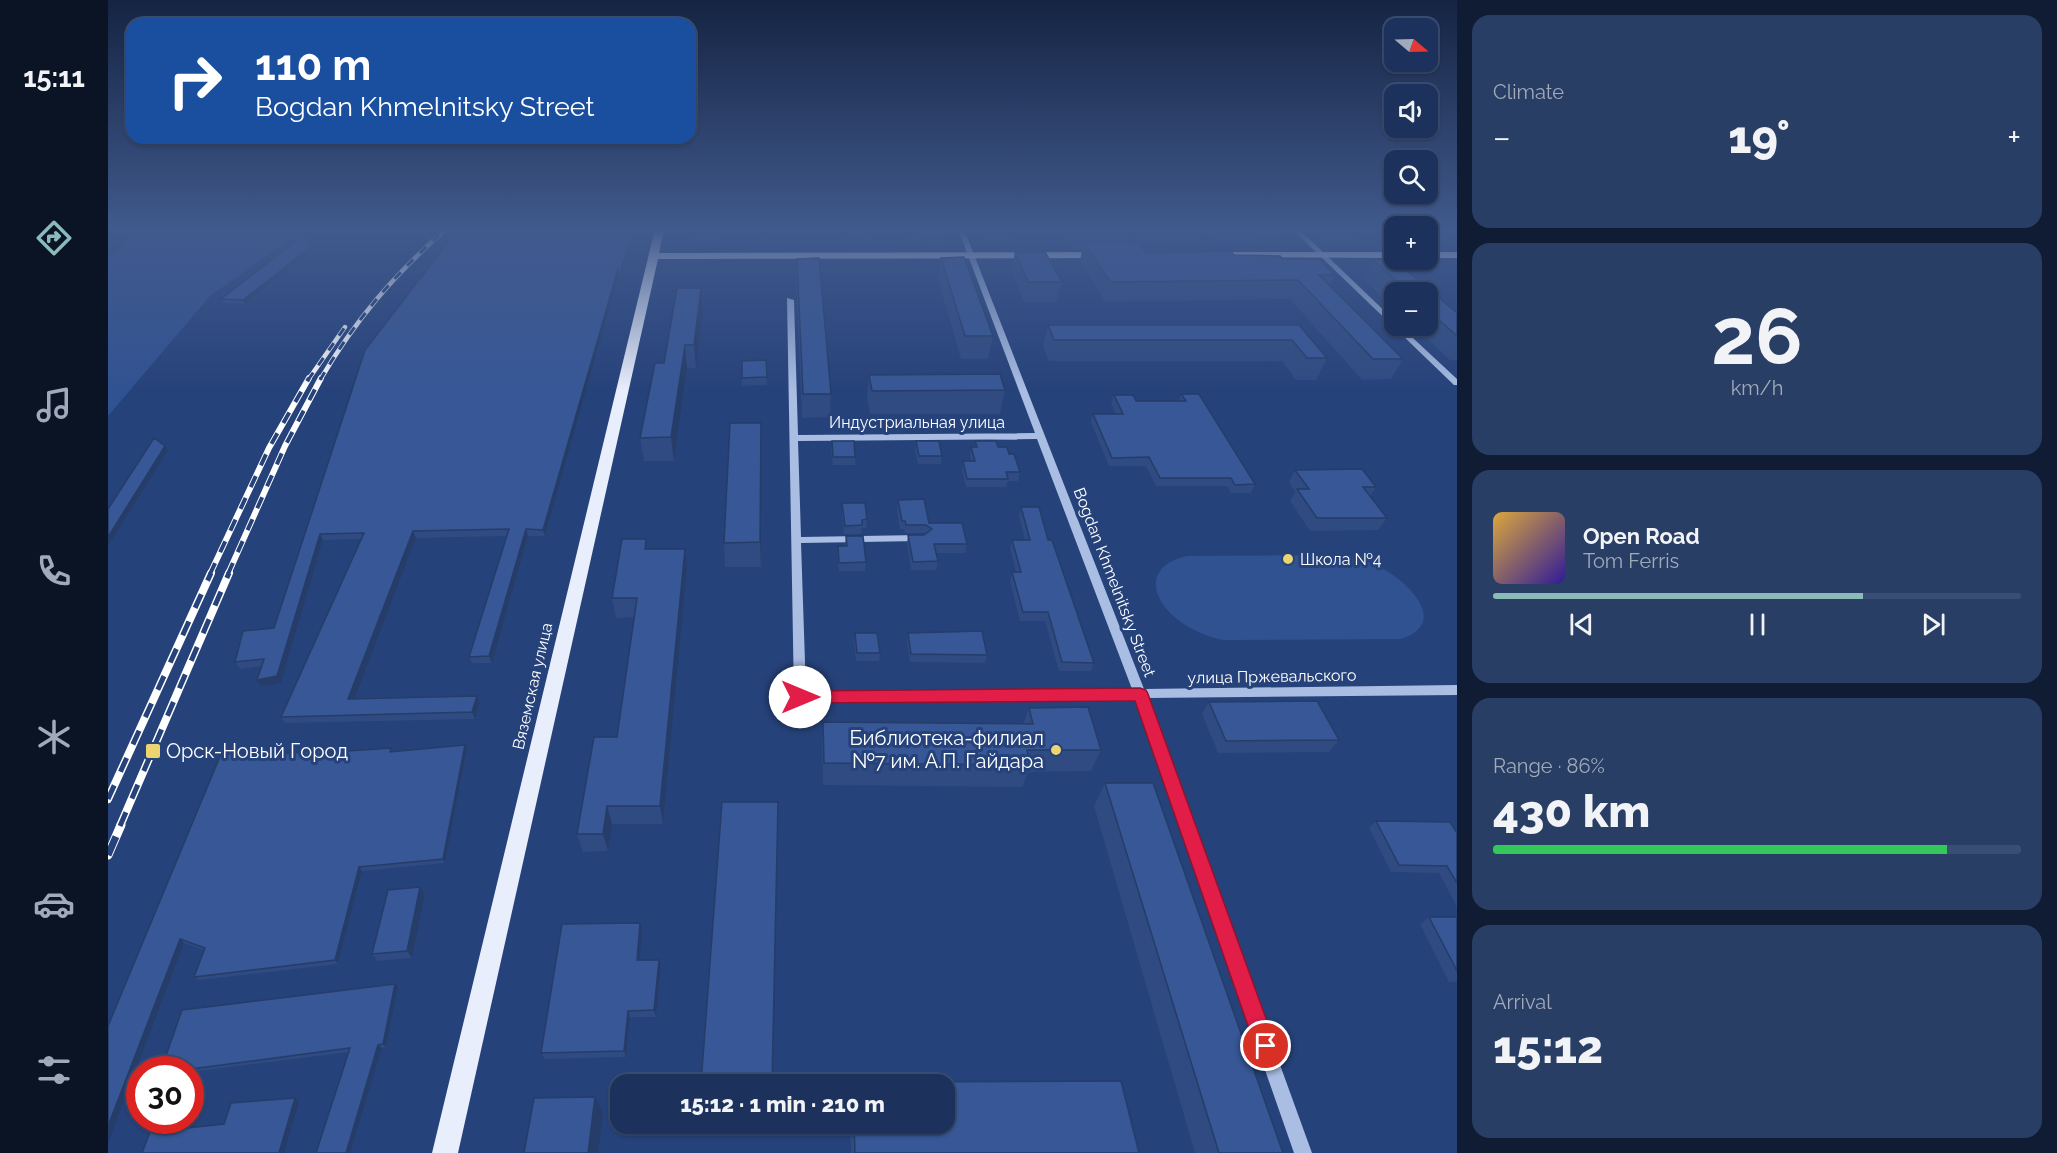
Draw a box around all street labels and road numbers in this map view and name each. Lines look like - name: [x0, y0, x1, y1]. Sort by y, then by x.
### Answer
- street label: Индустриальная улица: [829, 413, 1005, 432]
- street label: Bogdan Khmelnitsky Street: [1070, 485, 1160, 680]
- street label: Вяземская улица: [509, 621, 556, 751]
- street label: улица Пржевальского: [1187, 666, 1357, 687]

